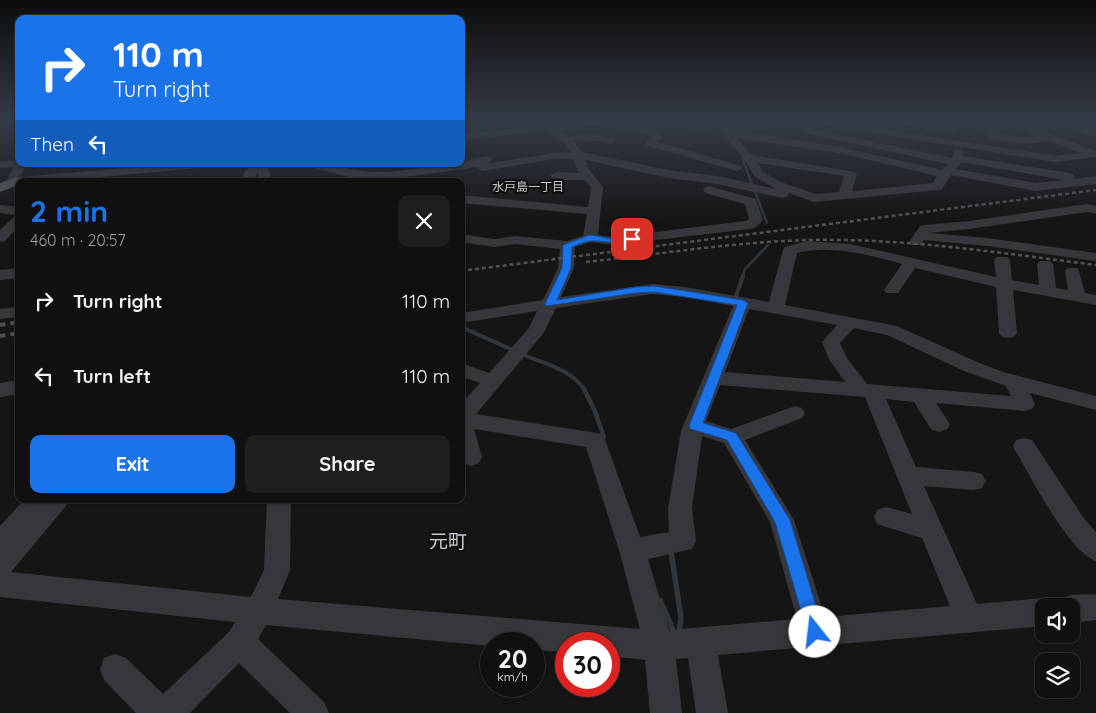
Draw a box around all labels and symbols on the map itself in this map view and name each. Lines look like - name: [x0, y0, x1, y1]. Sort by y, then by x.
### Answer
- district label: 水戸島一丁目: [492, 179, 564, 194]
- pin: [611, 218, 653, 260]
- district label: 元町: [429, 529, 467, 553]
- position arrow: [788, 605, 840, 657]
- speed limit sign: 30: [555, 632, 620, 697]

